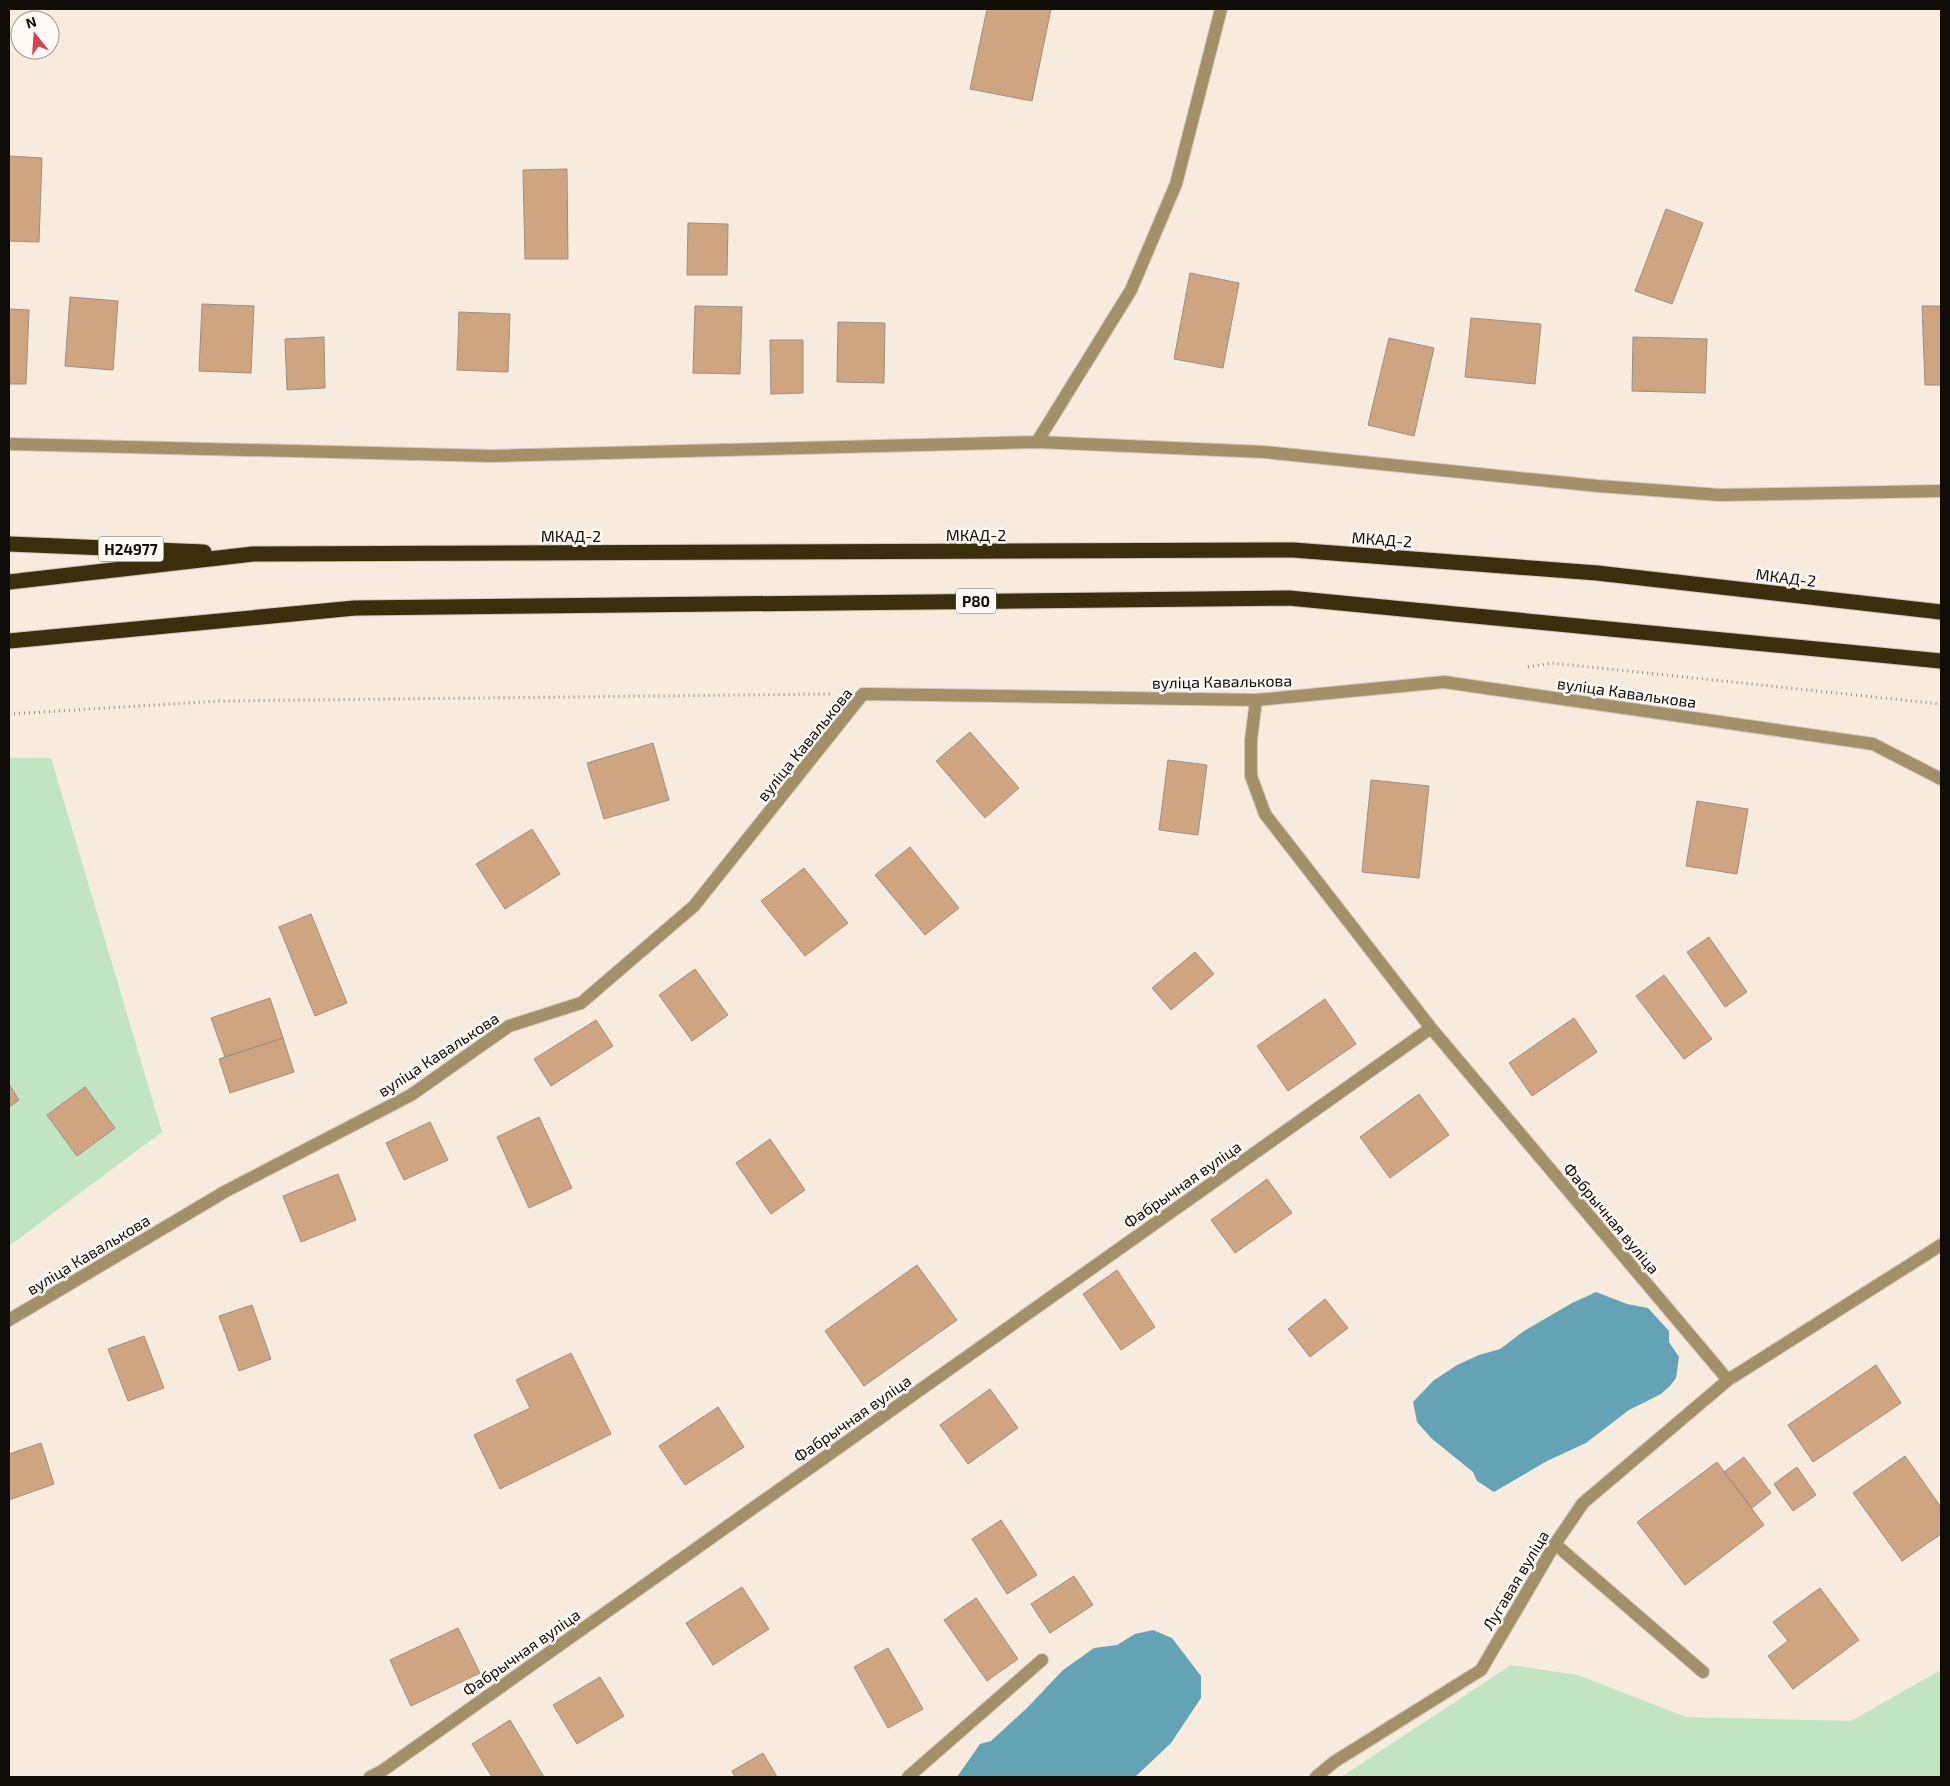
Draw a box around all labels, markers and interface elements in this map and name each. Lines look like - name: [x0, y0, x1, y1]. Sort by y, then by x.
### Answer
- north arrow: [10, 10, 60, 60]
- text: N: [24, 12, 38, 32]
- street label: МКАД-2: [946, 525, 1006, 544]
- street label: МКАД-2: [541, 526, 601, 545]
- street label: МКАД-2: [1351, 527, 1413, 551]
- road number: Н24977: [98, 536, 164, 562]
- street label: МКАД-2: [1755, 564, 1817, 590]
- road number: Р80: [956, 588, 996, 614]
- street label: вуліца Кавалькова: [1152, 670, 1292, 693]
- street label: вуліца Кавалькова: [1556, 673, 1698, 712]
- street label: вуліца Кавалькова: [752, 683, 856, 805]
- street label: вуліца Кавалькова: [374, 1008, 503, 1101]
- street label: Фабрычная вуліца: [1120, 1136, 1245, 1232]
- street label: Фабрычная вуліца: [1559, 1159, 1664, 1278]
- street label: вуліца Кавалькова: [23, 1210, 154, 1299]
- street label: Фабрычная вуліца: [790, 1370, 915, 1466]
- street label: Лугавая вуліца: [1478, 1527, 1553, 1634]
- street label: Фабрычная вуліца: [459, 1604, 584, 1700]

